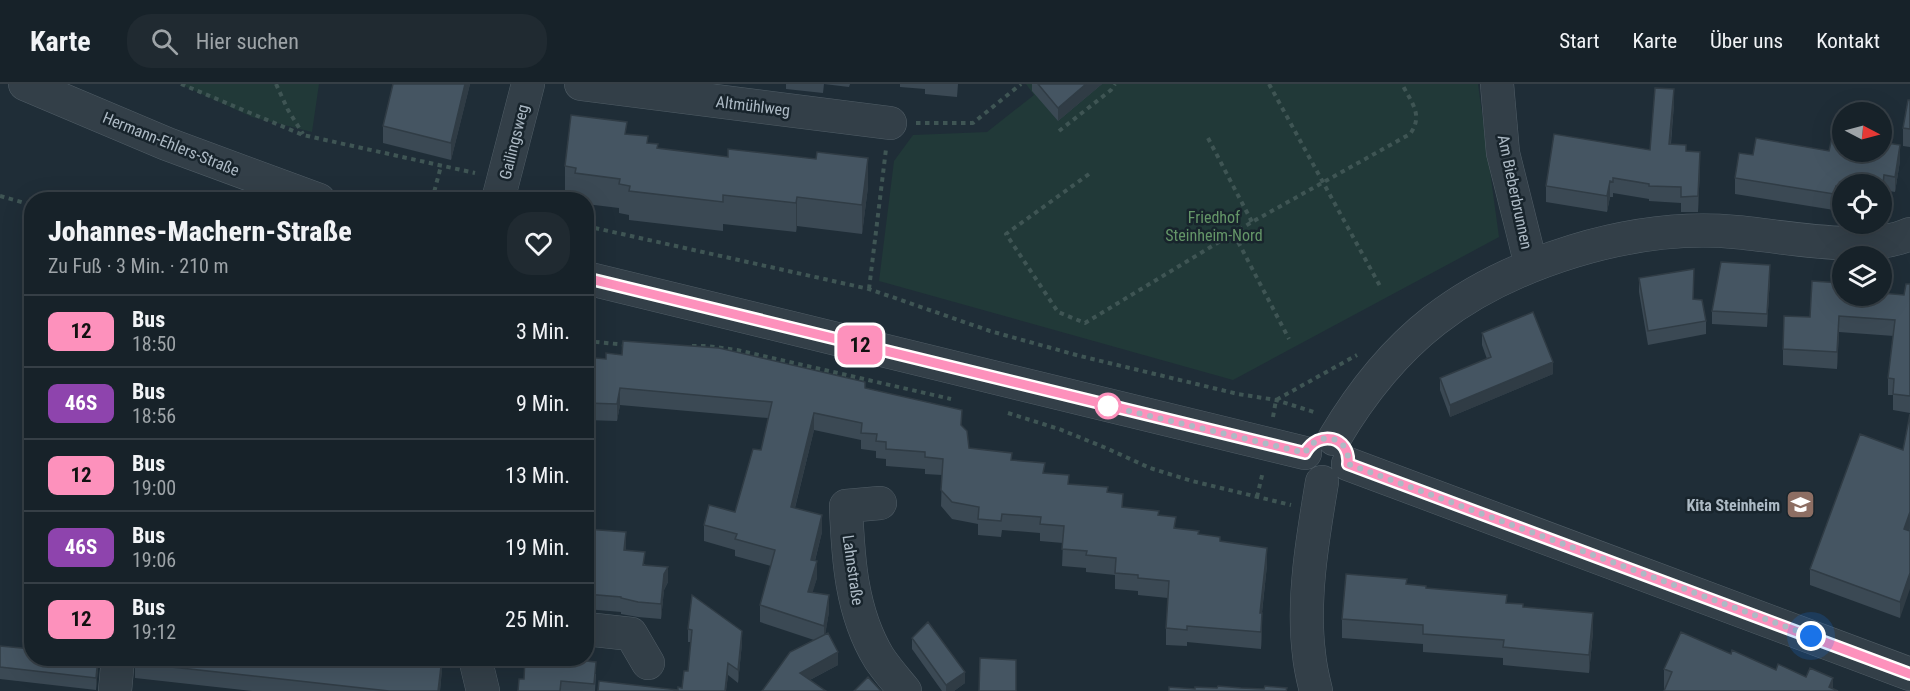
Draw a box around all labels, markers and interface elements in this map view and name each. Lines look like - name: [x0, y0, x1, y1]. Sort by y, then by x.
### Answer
- search box: [127, 14, 547, 68]
- text: Karte: [30, 25, 91, 58]
- icon: search: [148, 25, 181, 58]
- text: Hier suchen: [196, 29, 299, 54]
- text: Start: [1559, 29, 1600, 53]
- text: Karte: [1633, 29, 1677, 53]
- text: Über uns: [1710, 29, 1783, 53]
- text: Kontakt: [1816, 29, 1880, 53]
- street label: Altmühlweg: [715, 92, 791, 120]
- street label: Gailingsweg: [495, 102, 533, 182]
- north arrow: [1832, 102, 1892, 162]
- map controls: [1832, 102, 1892, 306]
- street label: Hermann-Ehlers-Straße: [100, 108, 242, 180]
- street label: Am Bieberbrunnen: [1494, 133, 1536, 251]
- button: locate: [1832, 174, 1892, 234]
- park label: Friedhof Steinheim-Nord: [1165, 208, 1263, 245]
- button: heart: [507, 212, 570, 275]
- text: Johannes-Machern-Straße: [48, 215, 352, 248]
- button: layers: [1832, 246, 1892, 306]
- text: Zu Fuß · 3 Min. · 210 m: [48, 254, 229, 278]
- text: Bus: [132, 307, 165, 332]
- text: 12: [70, 319, 92, 343]
- text: 3 Min.: [516, 319, 570, 344]
- line badge: 12: [833, 326, 887, 364]
- text: 18:50: [132, 332, 176, 356]
- text: 12: [849, 333, 871, 357]
- text: Bus: [132, 379, 165, 404]
- text: 46S: [65, 391, 97, 415]
- text: 9 Min.: [516, 391, 570, 416]
- unlabelled marker: [1095, 393, 1121, 419]
- text: 18:56: [132, 404, 176, 428]
- text: Bus: [132, 451, 165, 476]
- text: 12: [70, 463, 92, 487]
- text: 13 Min.: [505, 463, 570, 488]
- text: 19:00: [132, 476, 176, 500]
- school or university icon: Kita Steinheim: [1785, 489, 1817, 521]
- place label: Kita Steinheim: [1686, 496, 1780, 515]
- text: Bus: [132, 523, 165, 548]
- street label: Lahnstraße: [839, 534, 867, 606]
- text: 46S: [65, 535, 97, 559]
- text: 19 Min.: [505, 535, 570, 560]
- text: 19:06: [132, 548, 176, 572]
- text: Bus: [132, 595, 165, 620]
- text: 12: [70, 607, 92, 631]
- text: 25 Min.: [505, 607, 570, 632]
- text: 19:12: [132, 620, 176, 644]
- your location: [1796, 621, 1826, 651]

